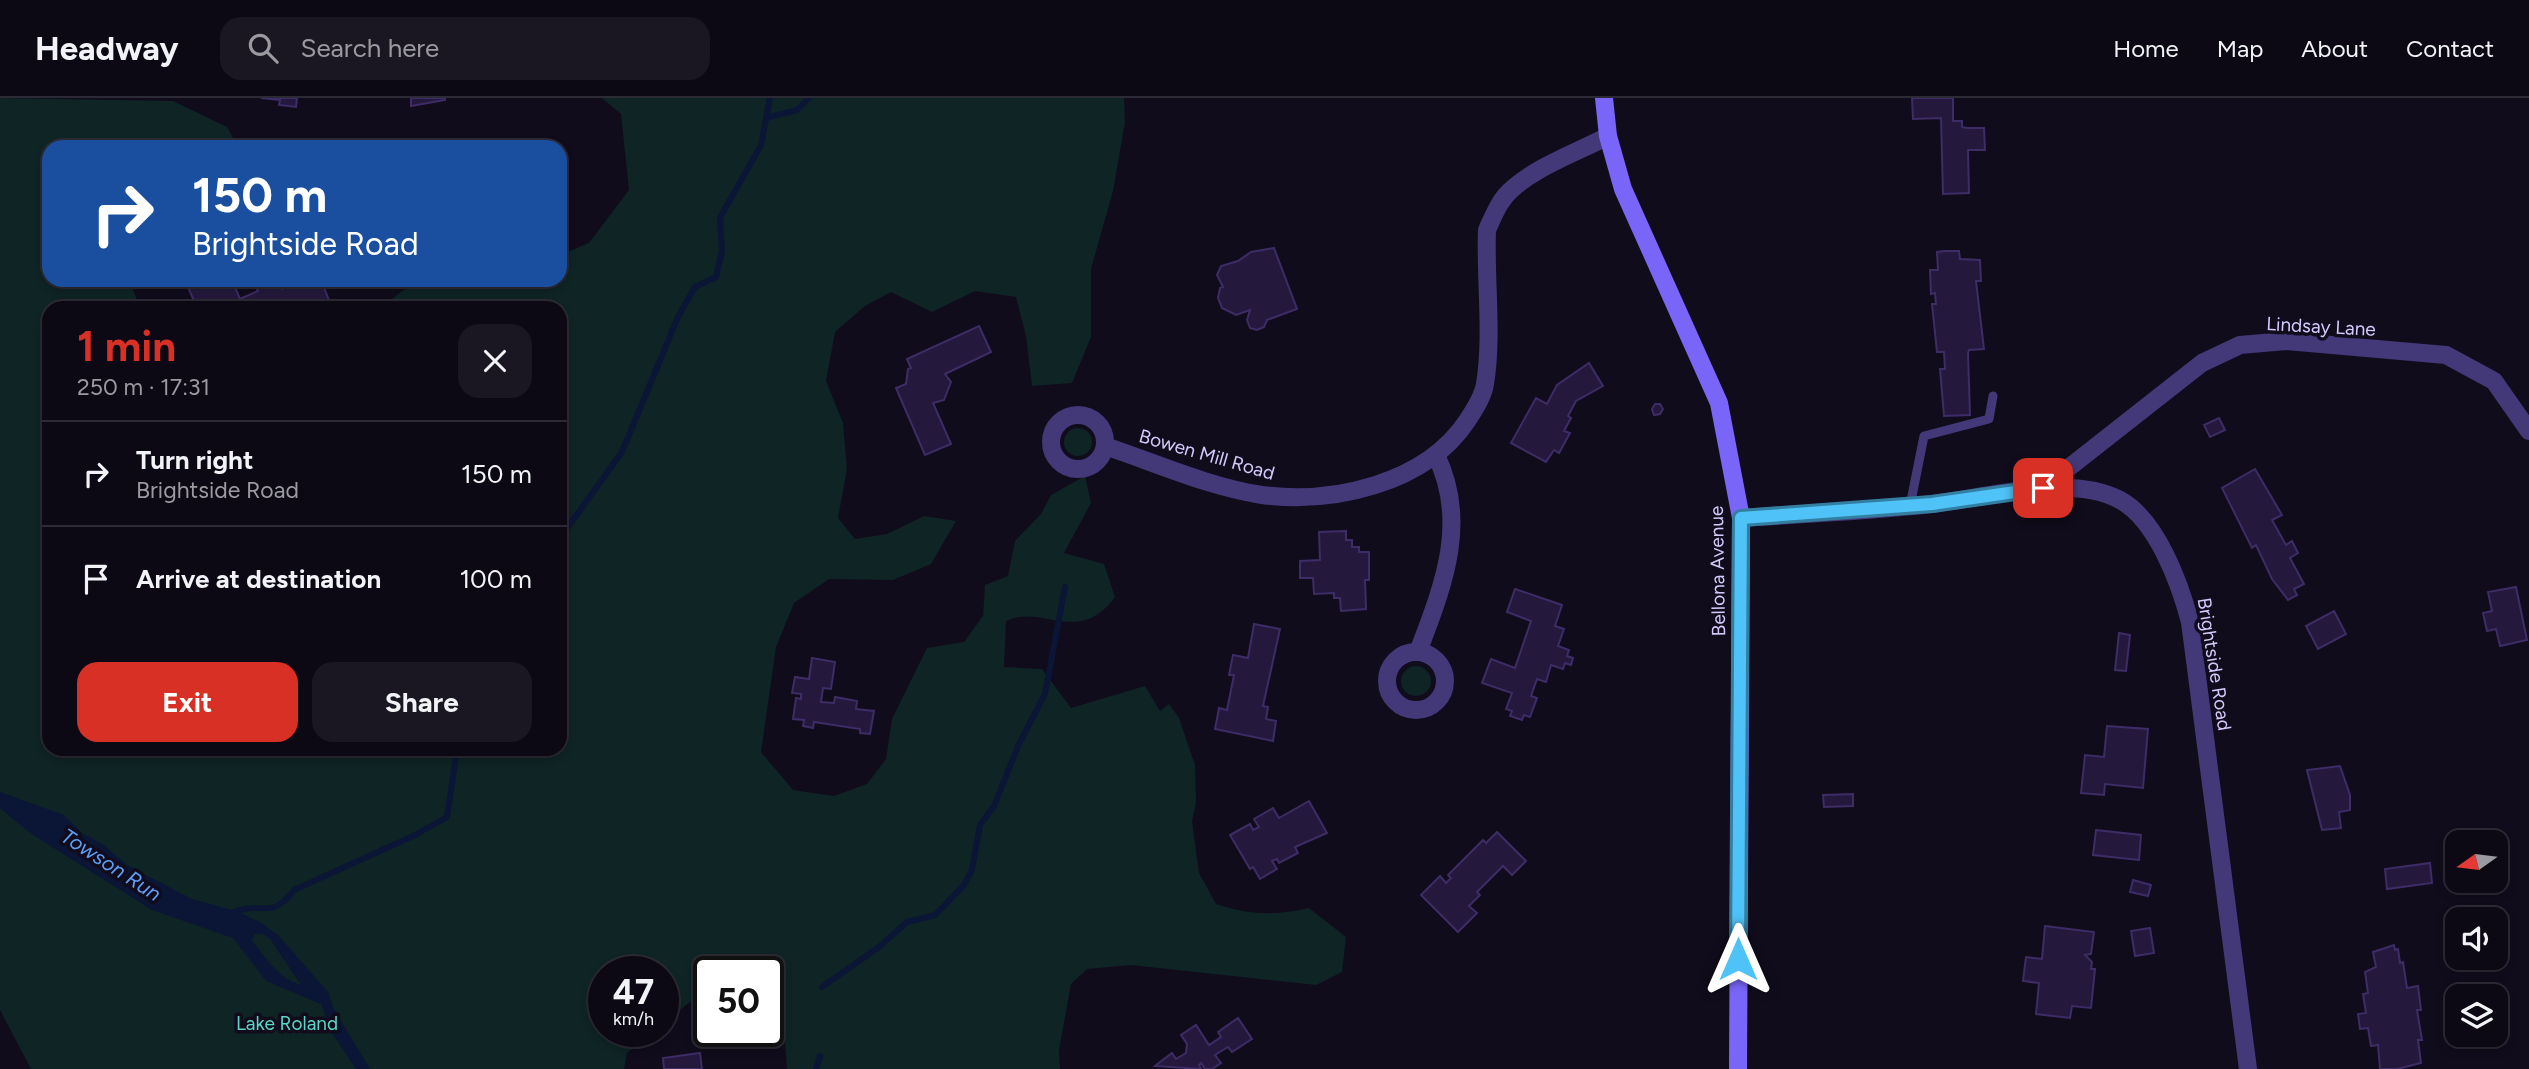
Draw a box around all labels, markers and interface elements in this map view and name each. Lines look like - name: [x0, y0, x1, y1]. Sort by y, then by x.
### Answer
- search box: [220, 17, 710, 80]
- text: Headway: [35, 29, 178, 68]
- icon: search: [244, 29, 282, 67]
- text: Search here: [300, 32, 439, 64]
- text: Home: [2113, 34, 2179, 63]
- text: Map: [2217, 34, 2263, 63]
- text: About: [2301, 34, 2368, 63]
- text: Contact: [2406, 34, 2494, 63]
- text: 150 m: [192, 165, 327, 224]
- icon: right: [77, 168, 168, 259]
- text: Brightside Road: [192, 225, 419, 263]
- street label: Lindsay Lane: [2266, 312, 2376, 341]
- text: 1 min: [77, 321, 176, 372]
- button: close: [458, 324, 532, 398]
- text: 250 m · 17:31: [77, 373, 210, 401]
- street label: Bowen Mill Road: [1136, 424, 1277, 485]
- text: Turn right: [136, 444, 253, 476]
- icon: right: [77, 455, 115, 493]
- text: 150 m: [461, 458, 532, 490]
- pin: [2013, 458, 2073, 518]
- icon: arrive: [2024, 469, 2062, 507]
- text: Brightside Road: [136, 476, 299, 504]
- street label: Bellona Avenue: [1705, 505, 1730, 636]
- icon: arrive: [77, 560, 115, 598]
- text: Arrive at destination: [136, 563, 381, 595]
- text: 100 m: [459, 563, 532, 595]
- street label: Brightside Road: [2193, 596, 2236, 732]
- button: Exit: [77, 662, 298, 742]
- button: Share: [312, 662, 532, 742]
- water label: Towson Run: [57, 823, 166, 906]
- north arrow: [2445, 830, 2508, 892]
- map controls: [2445, 830, 2508, 1047]
- button: sound: [2445, 907, 2508, 970]
- position arrow: [1701, 922, 1775, 996]
- speed limit sign: 50: [693, 956, 784, 1047]
- text: 47: [613, 971, 654, 1013]
- button: layers: [2445, 984, 2508, 1047]
- text: km/h: [613, 1008, 654, 1030]
- park label: Lake Roland: [236, 1012, 338, 1035]

